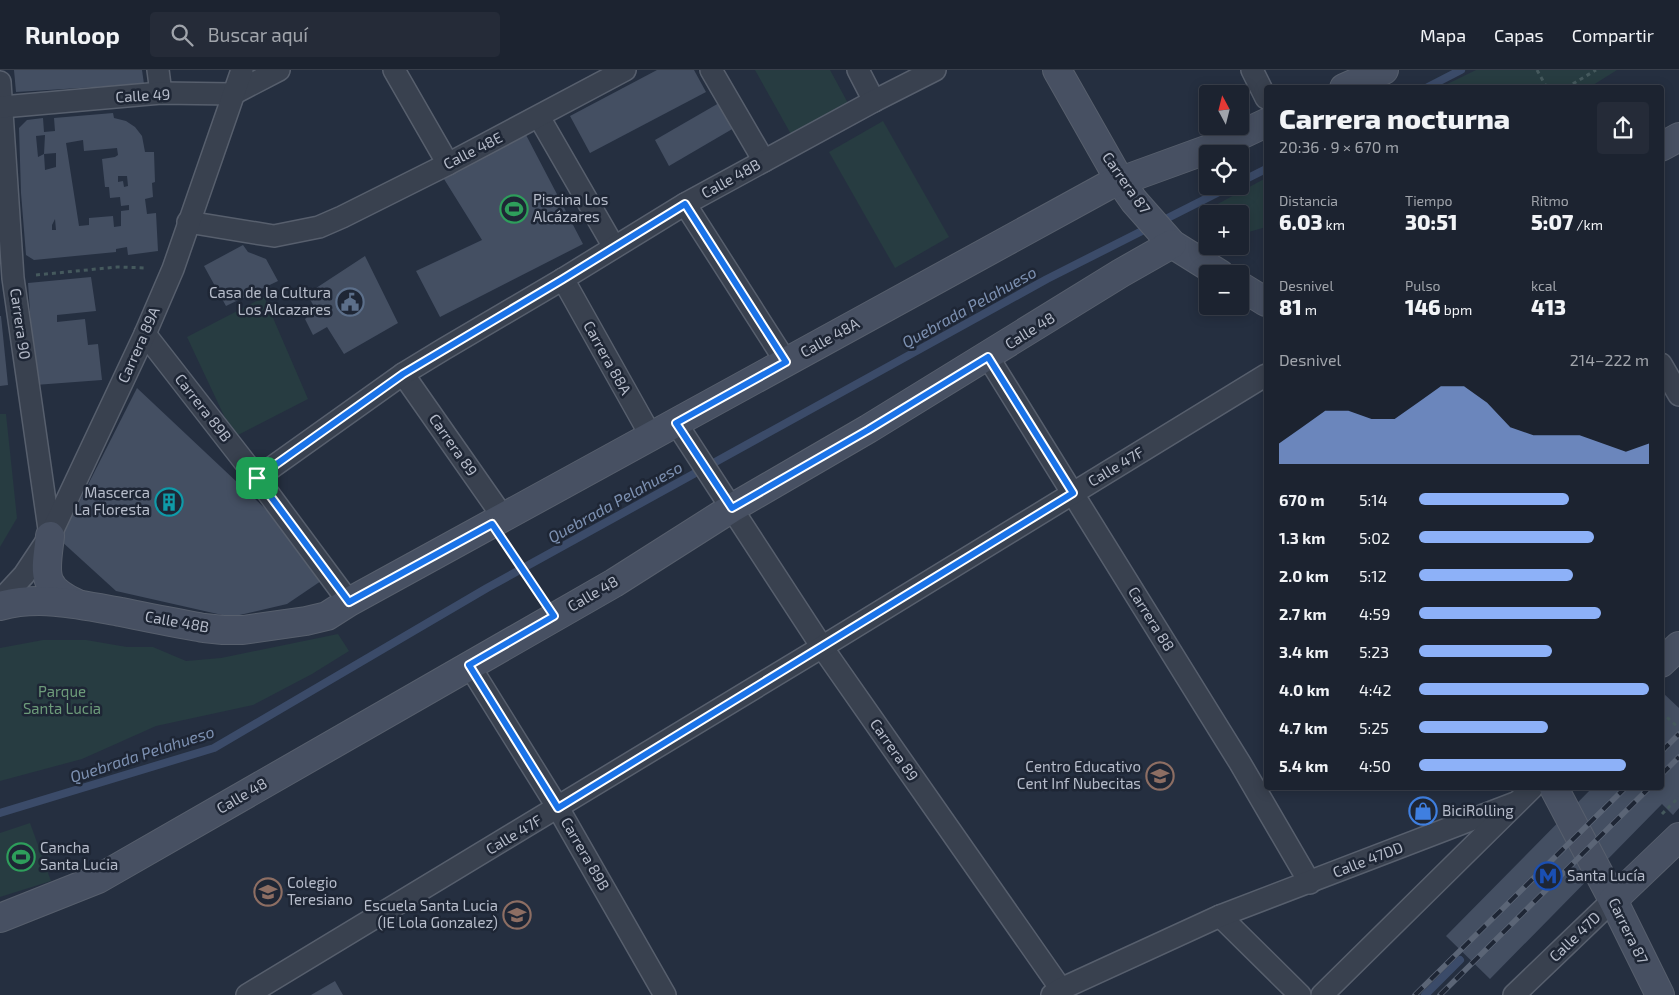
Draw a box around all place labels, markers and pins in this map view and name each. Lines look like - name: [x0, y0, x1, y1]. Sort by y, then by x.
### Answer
- place label: Piscina Los Alcázares: [533, 190, 608, 225]
- sports icon: Piscina Los Alcázares: [499, 194, 529, 224]
- place label: Casa de la Cultura Los Alcazares: [209, 283, 331, 318]
- public building icon: Casa de la Cultura Los Alcazares: [335, 287, 365, 317]
- pin: [236, 457, 278, 499]
- place label: Mascerca La Floresta: [74, 483, 150, 518]
- building icon: Mascerca La Floresta: [154, 487, 184, 517]
- place label: Centro Educativo Cent Inf Nubecitas: [1017, 757, 1141, 792]
- school or university icon: Centro Educativo Cent Inf Nubecitas: [1145, 761, 1175, 791]
- shop icon: BiciRolling: [1408, 796, 1438, 826]
- place label: BiciRolling: [1442, 801, 1514, 819]
- place label: Cancha Santa Lucia: [40, 838, 118, 873]
- sports icon: Cancha Santa Lucia: [6, 842, 36, 872]
- metro station icon: Santa Lucía: [1533, 861, 1563, 891]
- place label: Santa Lucía: [1567, 866, 1645, 884]
- place label: Colegio Teresiano: [287, 873, 353, 908]
- school or university icon: Colegio Teresiano: [253, 877, 283, 907]
- place label: Escuela Santa Lucia (IE Lola Gonzalez): [364, 896, 498, 931]
- school or university icon: Escuela Santa Lucia (IE Lola Gonzalez): [502, 900, 532, 930]

